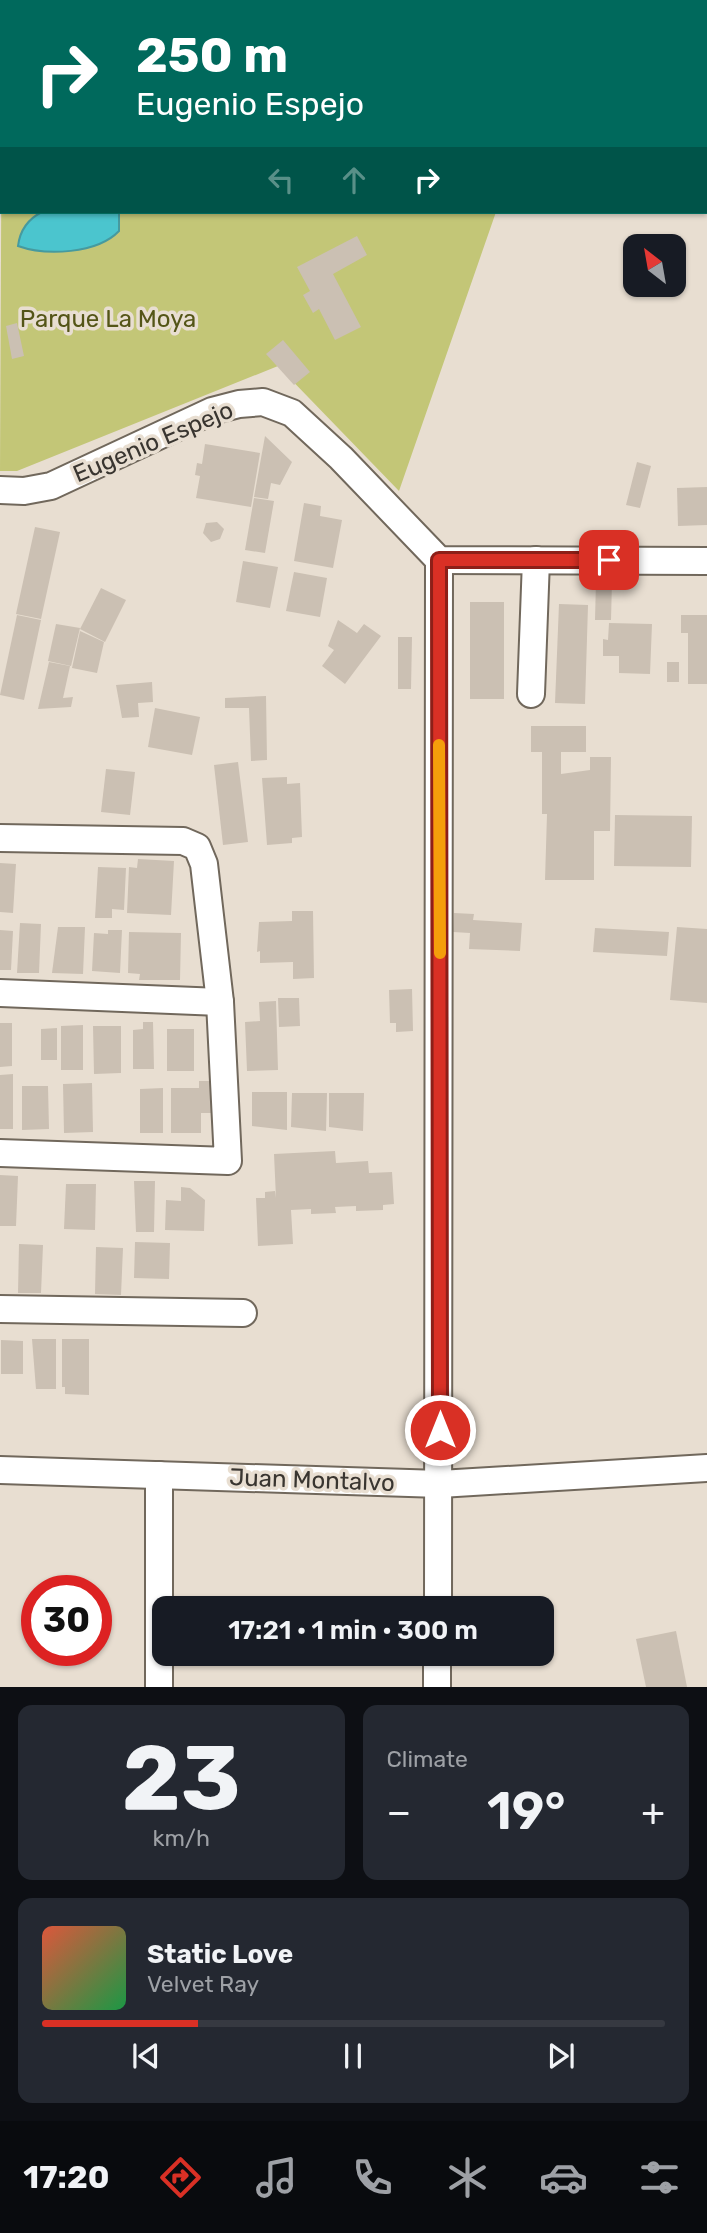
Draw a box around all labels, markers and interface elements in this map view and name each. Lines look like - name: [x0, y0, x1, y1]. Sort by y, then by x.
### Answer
- text: 250 m: [136, 26, 288, 84]
- icon: right: [21, 28, 112, 119]
- text: Eugenio Espejo: [136, 85, 364, 123]
- icon: left: [262, 161, 300, 199]
- icon: ahead: [335, 161, 373, 199]
- icon: right: [408, 161, 446, 199]
- north arrow: [623, 234, 686, 298]
- map controls: [623, 234, 686, 297]
- park label: Parque La Moya: [20, 305, 196, 333]
- street label: Eugenio Espejo: [69, 396, 237, 488]
- pin: [579, 530, 639, 590]
- icon: arrive: [590, 541, 628, 579]
- position arrow: [403, 1393, 477, 1467]
- street label: Juan Montalvo: [229, 1463, 395, 1497]
- speed limit sign: 30: [21, 1575, 112, 1666]
- text: 17:21 · 1 min · 300 m: [228, 1615, 478, 1646]
- text: 23: [122, 1724, 241, 1832]
- text: Climate: [387, 1745, 468, 1773]
- text: 19°: [487, 1780, 566, 1842]
- text: −: [387, 1789, 411, 1835]
- text: +: [641, 1789, 665, 1835]
- text: km/h: [153, 1824, 210, 1852]
- text: Static Love: [147, 1939, 293, 1970]
- text: Velvet Ray: [147, 1970, 259, 1998]
- icon: previous: [127, 2037, 165, 2075]
- icon: pause: [334, 2037, 372, 2075]
- icon: next: [542, 2037, 580, 2075]
- icon: directions: [156, 2153, 205, 2202]
- icon: music: [252, 2153, 301, 2202]
- icon: phone: [348, 2153, 397, 2202]
- icon: climate: [443, 2153, 492, 2202]
- icon: car: [539, 2153, 588, 2202]
- icon: filters: [635, 2153, 684, 2202]
- text: 17:20: [23, 2158, 110, 2196]

